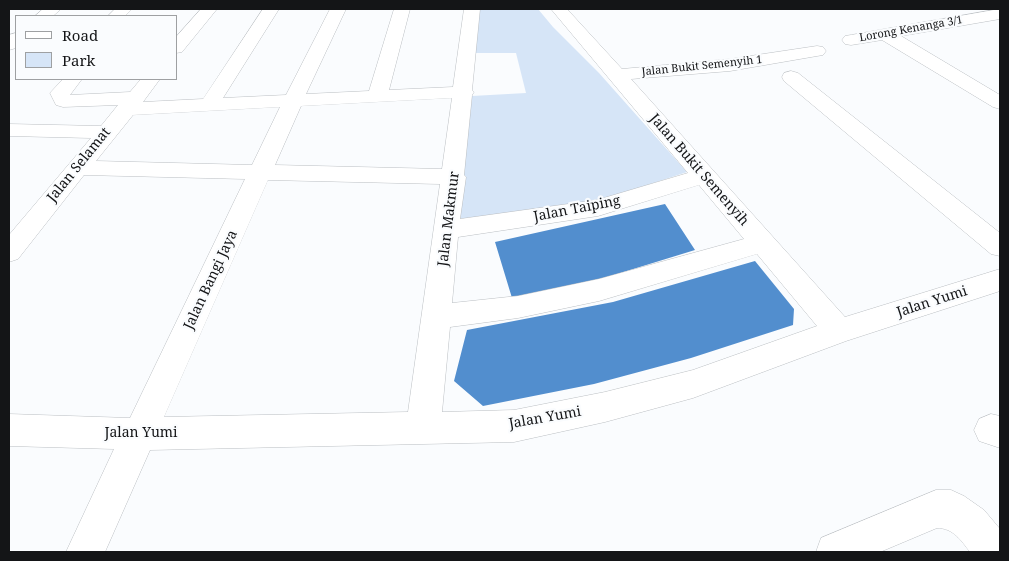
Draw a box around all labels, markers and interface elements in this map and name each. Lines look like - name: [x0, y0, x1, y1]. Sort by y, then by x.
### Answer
- street label: Lorong Kenanga 3/1: [858, 13, 964, 45]
- legend: [15, 15, 178, 80]
- text: Road: [62, 25, 98, 45]
- text: Park: [62, 50, 95, 70]
- street label: Jalan Bukit Semenyih 1: [641, 53, 763, 79]
- street label: Jalan Bukit Semenyih: [646, 111, 752, 229]
- street label: Jalan Selamat: [44, 124, 114, 206]
- street label: Jalan Makmur: [435, 170, 463, 268]
- street label: Jalan Taiping: [532, 192, 622, 226]
- street label: Jalan Bangi Jaya: [181, 228, 241, 332]
- street label: Jalan Yumi: [895, 283, 969, 321]
- street label: Jalan Yumi: [508, 403, 582, 433]
- street label: Jalan Yumi: [104, 425, 178, 441]

